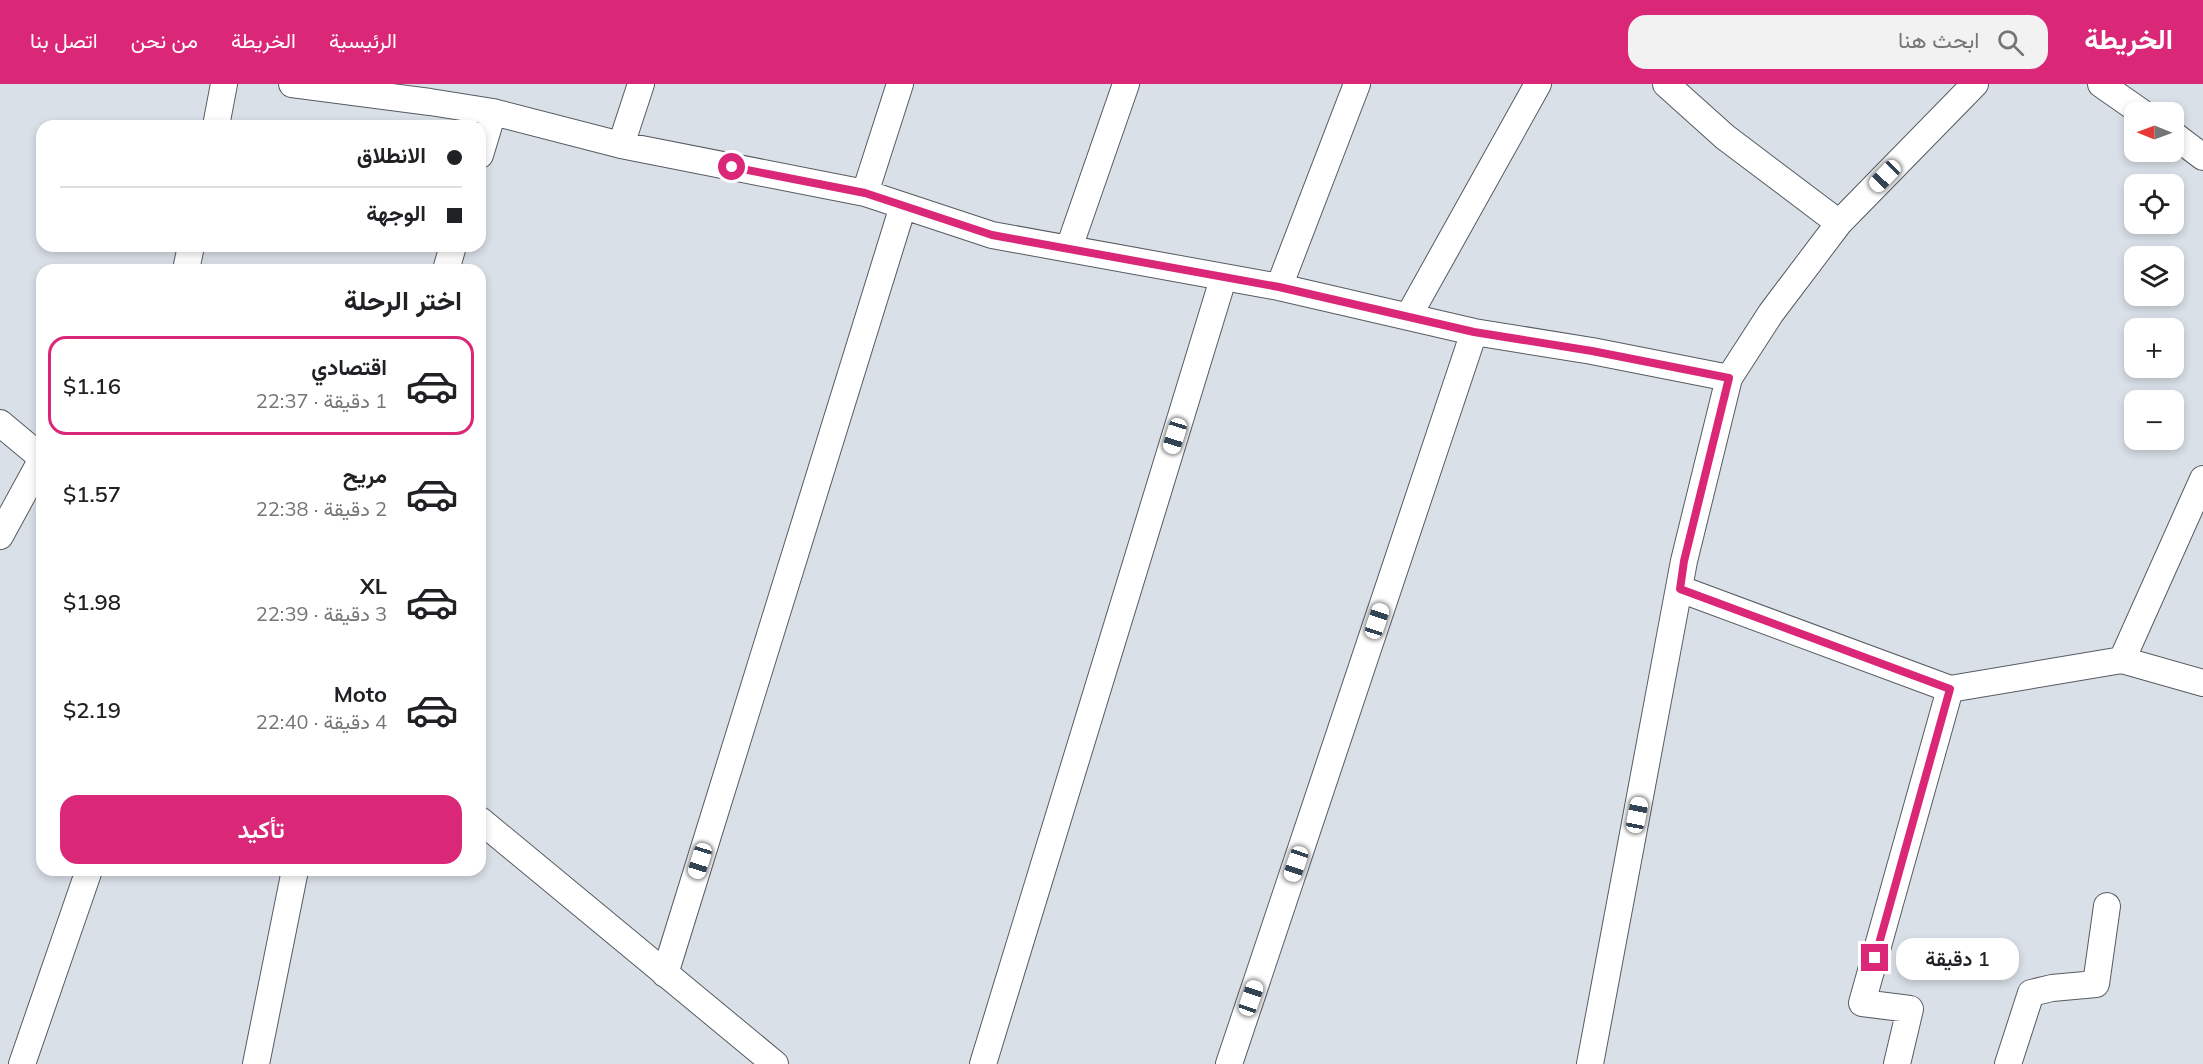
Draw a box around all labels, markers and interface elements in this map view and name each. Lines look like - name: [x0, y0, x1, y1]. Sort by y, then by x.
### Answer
- search box: [1628, 15, 2048, 69]
- text: الخريطة: [2084, 21, 2173, 56]
- text: ابحث هنا: [1898, 26, 1979, 54]
- icon: search: [1994, 26, 2027, 59]
- text: اتصل بنا: [30, 27, 98, 53]
- text: من نحن: [131, 27, 198, 53]
- text: الخريطة: [231, 27, 296, 53]
- text: الرئيسية: [329, 27, 397, 53]
- north arrow: [2124, 102, 2184, 162]
- map controls: [2124, 102, 2184, 450]
- text: الانطلاق: [357, 141, 426, 169]
- route start: [718, 153, 745, 180]
- car: [1866, 157, 1904, 195]
- button: locate: [2124, 174, 2184, 234]
- text: الوجهة: [366, 199, 426, 227]
- button: layers: [2124, 246, 2184, 306]
- text: اختر الرحلة: [344, 283, 462, 317]
- button: +: [2124, 318, 2184, 378]
- text: اقتصادي: [311, 353, 387, 381]
- icon: car: [405, 359, 459, 413]
- text: $1.16: [63, 372, 121, 400]
- text: 1 دقيقة · 22:37: [256, 388, 387, 413]
- button: −: [2124, 390, 2184, 450]
- car: [1161, 416, 1189, 456]
- text: مريح: [343, 461, 387, 489]
- icon: car: [405, 467, 459, 521]
- text: $1.57: [63, 480, 121, 508]
- text: 2 دقيقة · 22:38: [256, 496, 387, 521]
- text: XL: [360, 572, 387, 600]
- icon: car: [405, 575, 459, 629]
- text: $1.98: [63, 588, 121, 616]
- text: 3 دقيقة · 22:39: [256, 601, 387, 626]
- car: [1363, 601, 1391, 641]
- text: Moto: [334, 680, 387, 708]
- icon: car: [405, 683, 459, 737]
- text: $2.19: [63, 696, 121, 724]
- text: 4 دقيقة · 22:40: [256, 709, 387, 734]
- button: تأكيد: [60, 795, 462, 864]
- car: [1625, 796, 1649, 834]
- car: [686, 841, 714, 881]
- car: [1282, 844, 1310, 884]
- callout: 1 دقيقة: [1896, 937, 2019, 979]
- route end: [1861, 944, 1888, 971]
- text: 1 دقيقة: [1925, 946, 1990, 971]
- car: [1237, 978, 1265, 1018]

